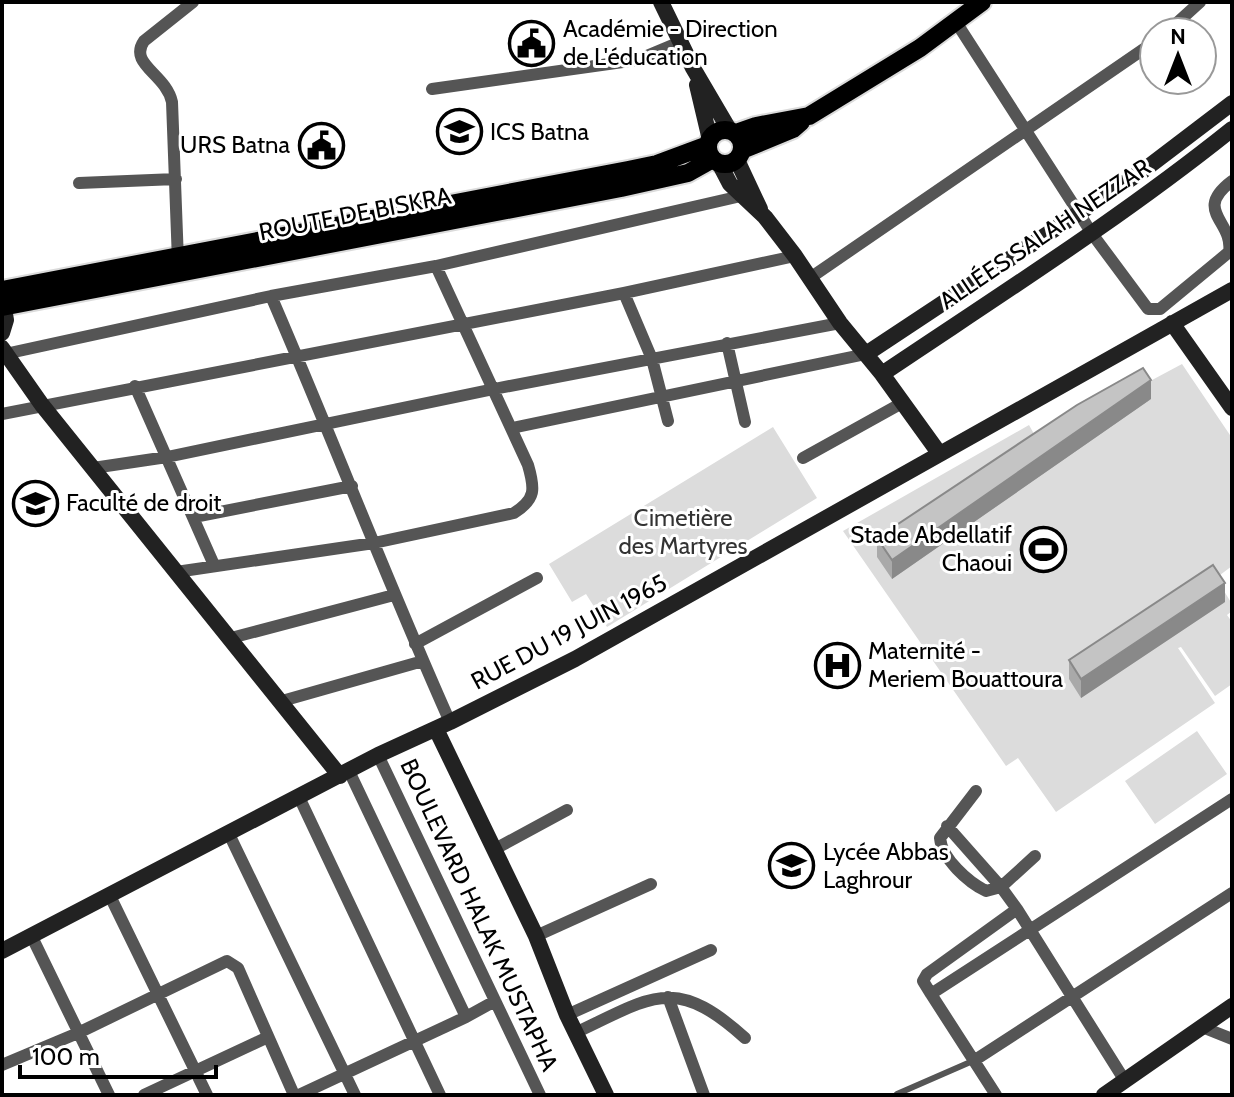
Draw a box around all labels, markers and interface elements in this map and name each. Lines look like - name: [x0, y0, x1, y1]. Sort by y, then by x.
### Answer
- place label: Académie - Direction de L'éducation: [563, 14, 778, 71]
- north arrow: [1138, 16, 1218, 96]
- public building icon: Académie - Direction de L'éducation: [508, 19, 556, 67]
- text: N: [1170, 23, 1186, 50]
- school or university icon: ICS Batna: [435, 108, 483, 156]
- place label: ICS Batna: [490, 117, 589, 146]
- public building icon: URS Batna: [297, 121, 345, 169]
- place label: URS Batna: [180, 130, 290, 159]
- street label: ALLÉES SALAH NEZZAR: [934, 152, 1156, 315]
- street label: ROUTE DE BISKRA: [256, 181, 454, 246]
- school or university icon: Faculté de droit: [11, 479, 59, 527]
- place label: Faculté de droit: [66, 488, 221, 517]
- park label: Cimetière des Martyres: [618, 503, 748, 560]
- place label: Stade Abdellatif Chaoui: [850, 520, 1012, 577]
- sports icon: Stade Abdellatif Chaoui: [1019, 525, 1067, 573]
- street label: RUE DU 19 JUIN 1965: [466, 568, 672, 695]
- place label: Maternité - Meriem Bouattoura: [868, 636, 1064, 693]
- hospital icon: Maternité - Meriem Bouattoura: [813, 641, 861, 689]
- street label: BOULEVARD HALAK MUSTAPHA: [394, 754, 565, 1076]
- place label: Lycée Abbas Laghrour: [823, 837, 949, 894]
- school or university icon: Lycée Abbas Laghrour: [768, 842, 816, 890]
- scale bar: [20, 1029, 216, 1079]
- text: 100 m: [32, 1042, 100, 1071]

